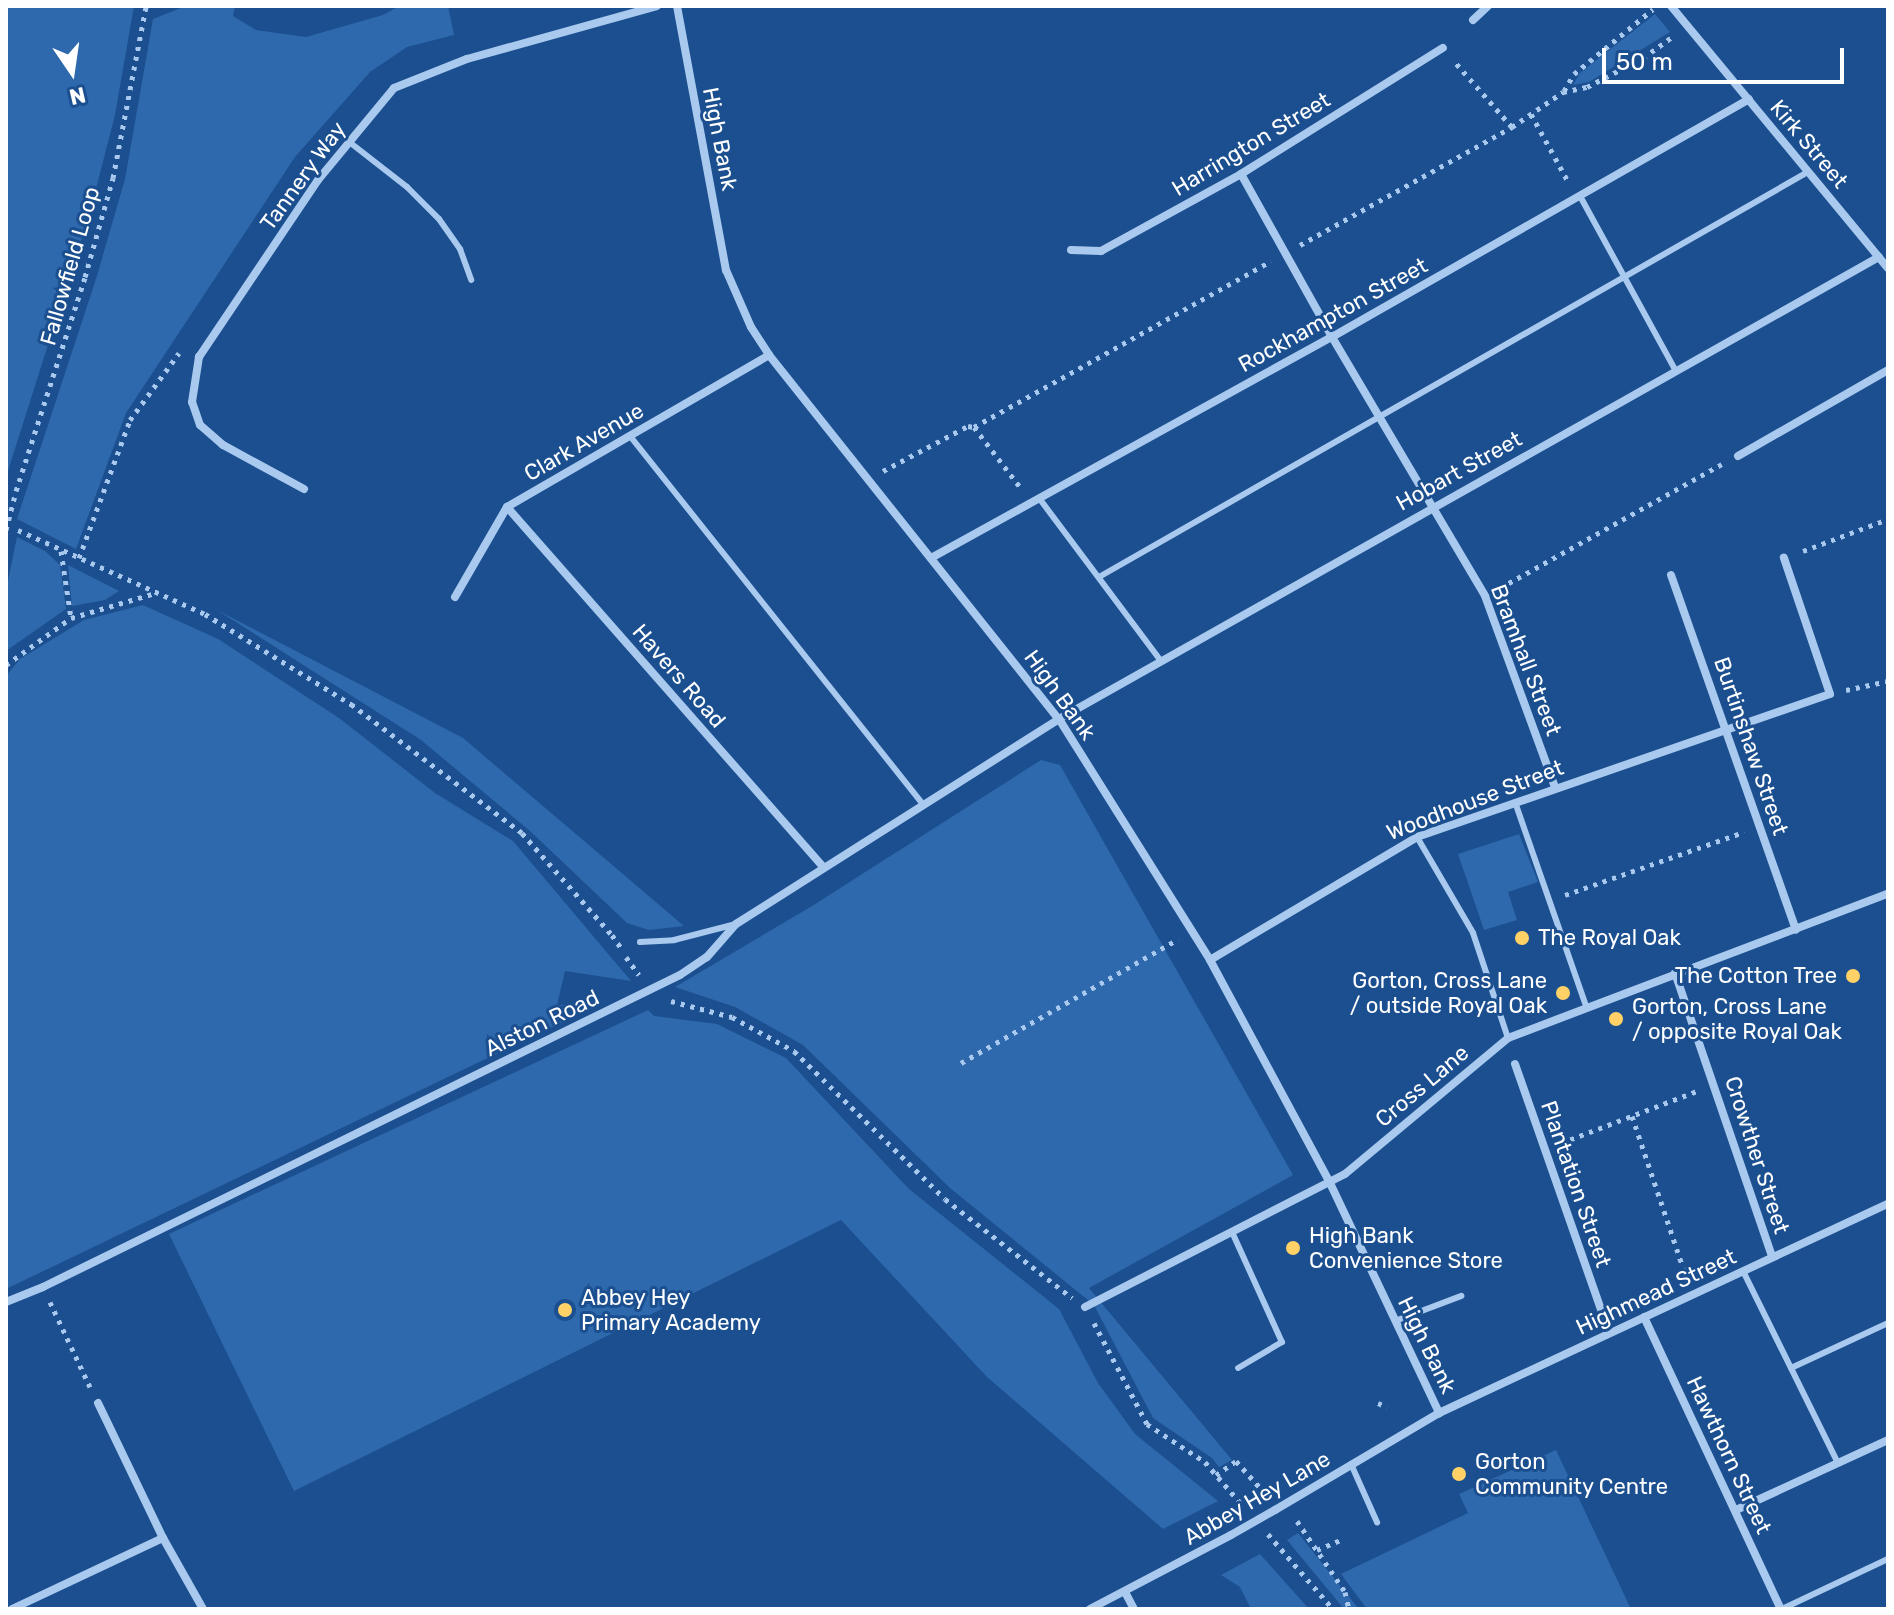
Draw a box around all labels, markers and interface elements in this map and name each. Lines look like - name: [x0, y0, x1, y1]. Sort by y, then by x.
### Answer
- north arrow: [32, 32, 112, 112]
- scale bar: [1606, 32, 1848, 82]
- text: 50 m: [1616, 48, 1673, 76]
- text: N: [67, 81, 88, 111]
- street label: High Bank: [697, 85, 743, 193]
- street label: Harrington Street: [1167, 86, 1335, 202]
- street label: Kirk Street: [1764, 94, 1854, 194]
- street label: Tannery Way: [254, 116, 352, 236]
- street label: Fallowfield Loop: [35, 184, 105, 348]
- street label: Rockhampton Street: [1234, 252, 1432, 378]
- street label: Clark Avenue: [519, 397, 649, 487]
- street label: Hobart Street: [1392, 426, 1526, 516]
- street label: Bramhall Street: [1485, 581, 1567, 739]
- street label: Havers Road: [627, 619, 731, 733]
- street label: High Bank: [1019, 645, 1101, 745]
- street label: Burtinshaw Street: [1708, 653, 1794, 839]
- street label: Woodhouse Street: [1383, 754, 1567, 846]
- place label: The Royal Oak: [1538, 925, 1681, 951]
- marker: The Royal Oak: [1513, 929, 1531, 947]
- place label: The Cotton Tree: [1674, 963, 1837, 989]
- place label: Gorton, Cross Lane / outside Royal Oak: [1350, 967, 1547, 1018]
- marker: The Cotton Tree: [1844, 967, 1862, 985]
- street label: Alston Road: [481, 984, 603, 1062]
- marker: Gorton, Cross Lane / outside Royal Oak: [1554, 984, 1572, 1002]
- place label: Gorton, Cross Lane / opposite Royal Oak: [1632, 993, 1842, 1044]
- marker: Gorton, Cross Lane / opposite Royal Oak: [1607, 1010, 1625, 1028]
- street label: Cross Lane: [1370, 1039, 1474, 1133]
- street label: Crowther Street: [1719, 1073, 1795, 1237]
- street label: Plantation Street: [1535, 1097, 1617, 1271]
- place label: High Bank Convenience Store: [1309, 1222, 1503, 1274]
- marker: High Bank Convenience Store: [1284, 1239, 1302, 1257]
- street label: Highmead Street: [1572, 1243, 1740, 1341]
- place label: Abbey Hey Primary Academy: [581, 1284, 762, 1336]
- street label: High Bank: [1392, 1292, 1462, 1398]
- marker: Abbey Hey Primary Academy: [556, 1301, 574, 1319]
- street label: Hawthorn Street: [1681, 1372, 1777, 1538]
- street label: Abbey Hey Lane: [1179, 1445, 1335, 1551]
- place label: Gorton Community Centre: [1475, 1448, 1669, 1500]
- marker: Gorton Community Centre: [1450, 1465, 1468, 1483]

